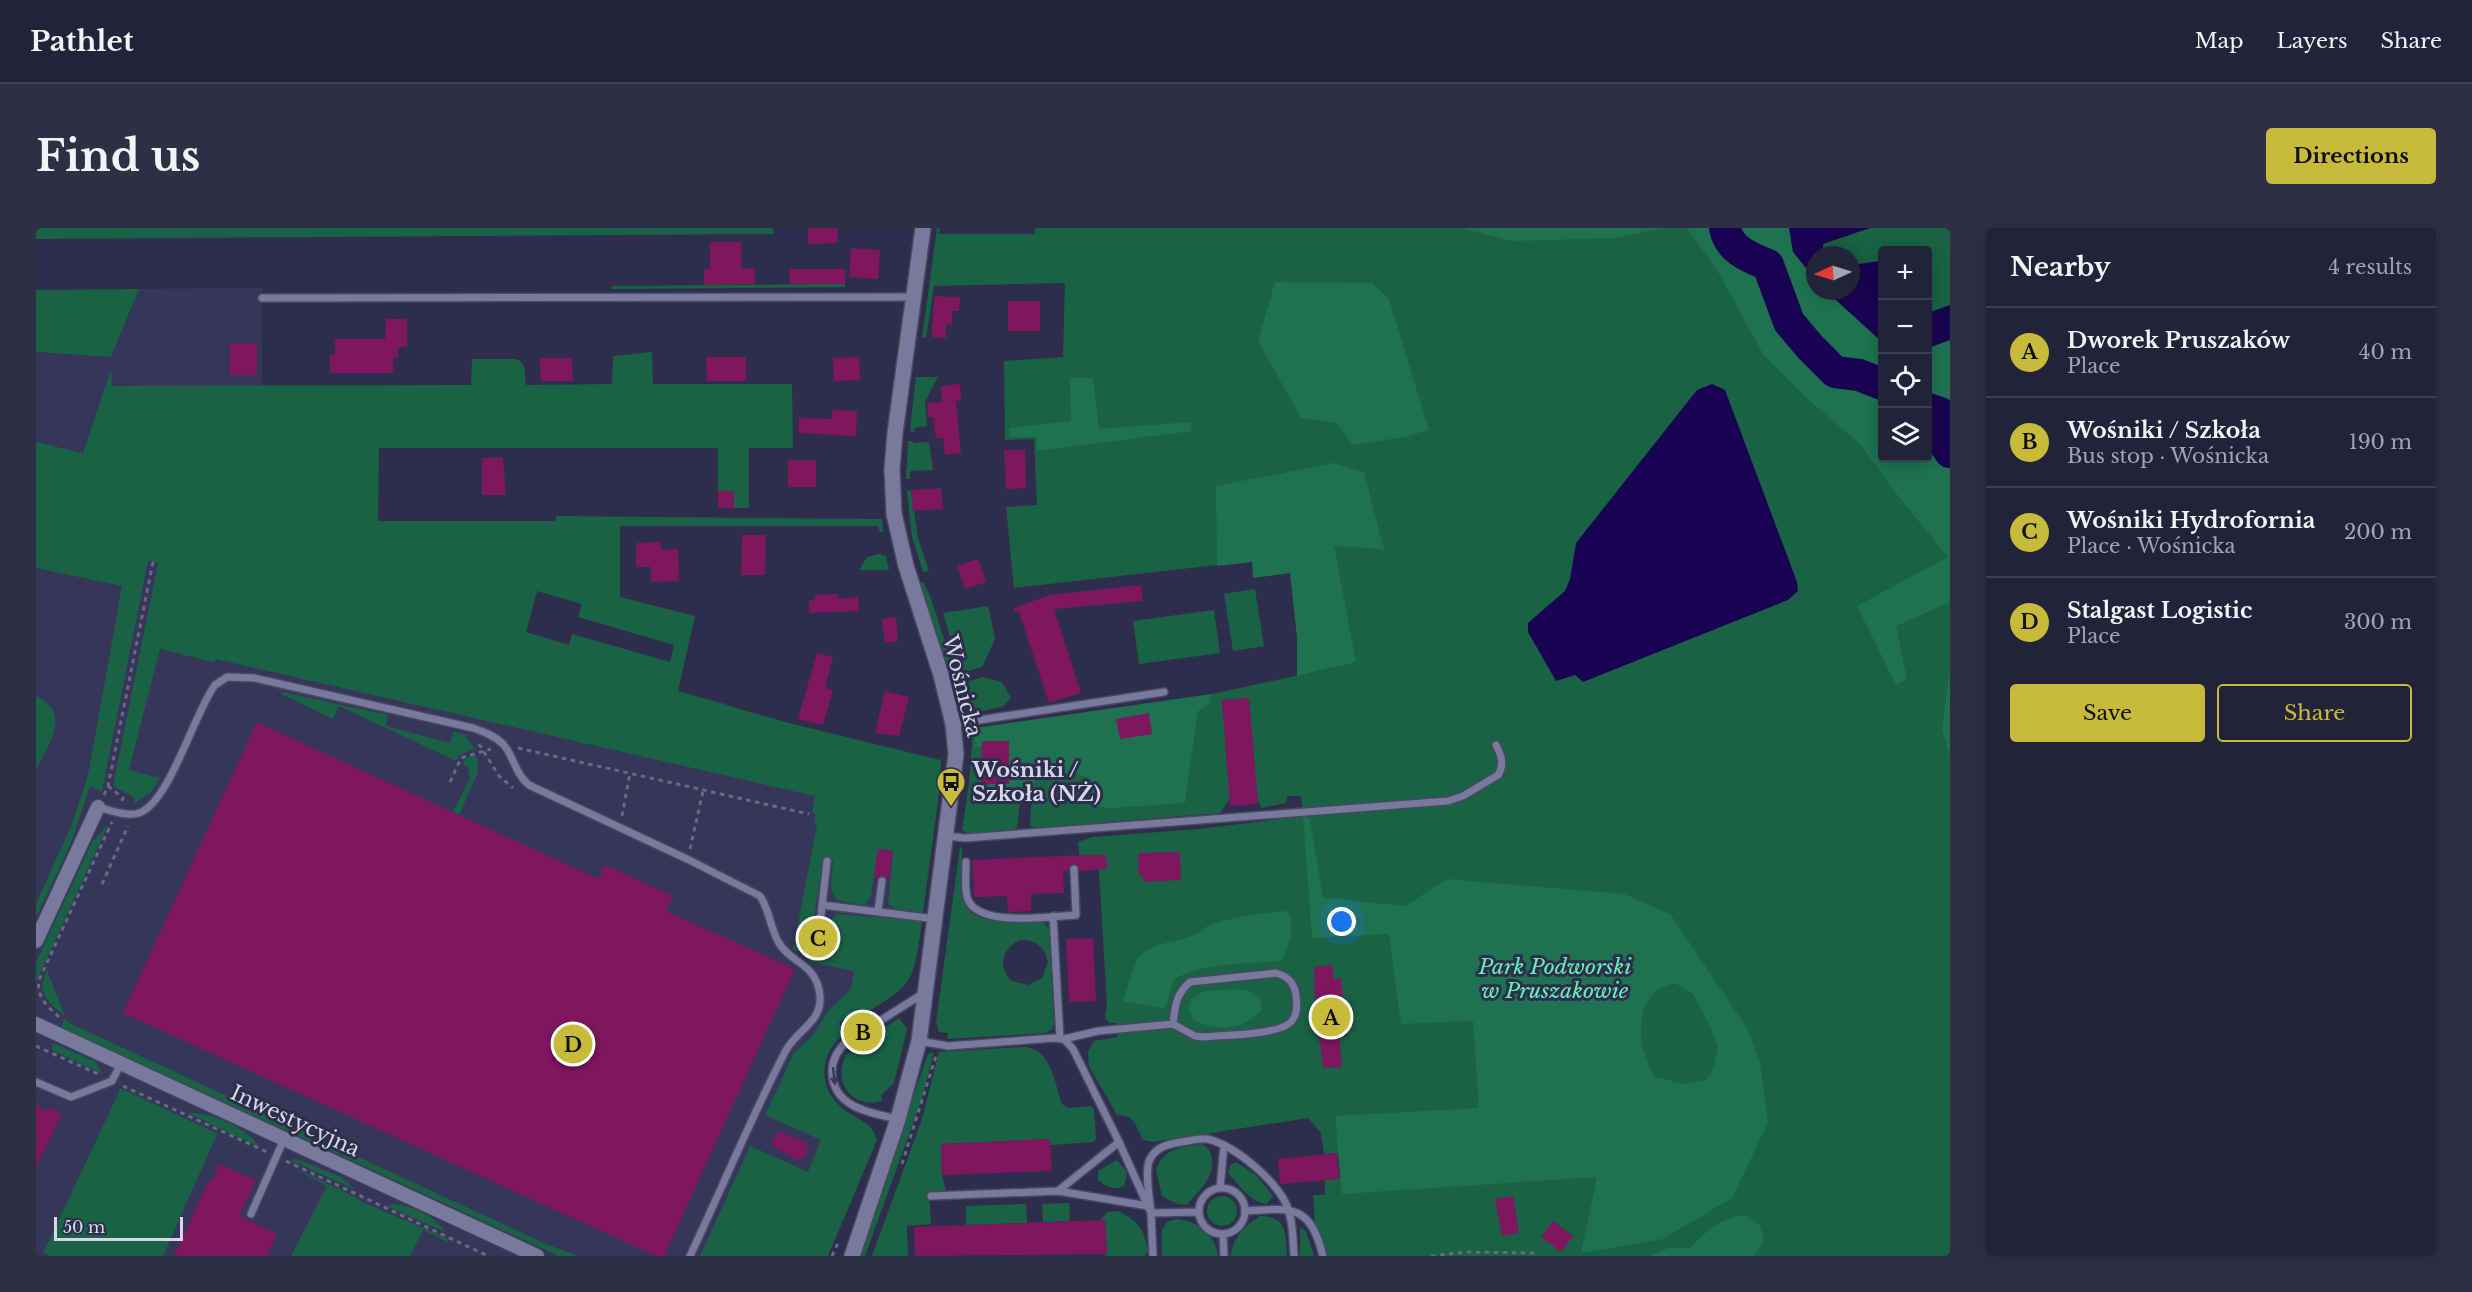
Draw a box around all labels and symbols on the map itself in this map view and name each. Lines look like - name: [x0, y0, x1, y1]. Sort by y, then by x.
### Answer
- north arrow: [1806, 246, 1860, 300]
- street label: Wośnicka: [937, 632, 987, 740]
- place label: Wośniki / Szkoła (NŻ): [971, 757, 1101, 807]
- bus stop icon: Wośniki / Szkoła (NŻ): [935, 766, 967, 808]
- your location: [1327, 907, 1356, 936]
- pin: C: [798, 916, 838, 960]
- park label: Park Podworski w Pruszakowie: [1477, 954, 1632, 1004]
- pin: A: [1312, 994, 1350, 1040]
- pin: B: [844, 1010, 882, 1054]
- pin: D: [554, 1022, 592, 1066]
- one-way arrow: [829, 1067, 839, 1086]
- street label: Inwestycyjna: [226, 1080, 364, 1163]
- scale bar: [54, 1214, 183, 1242]

